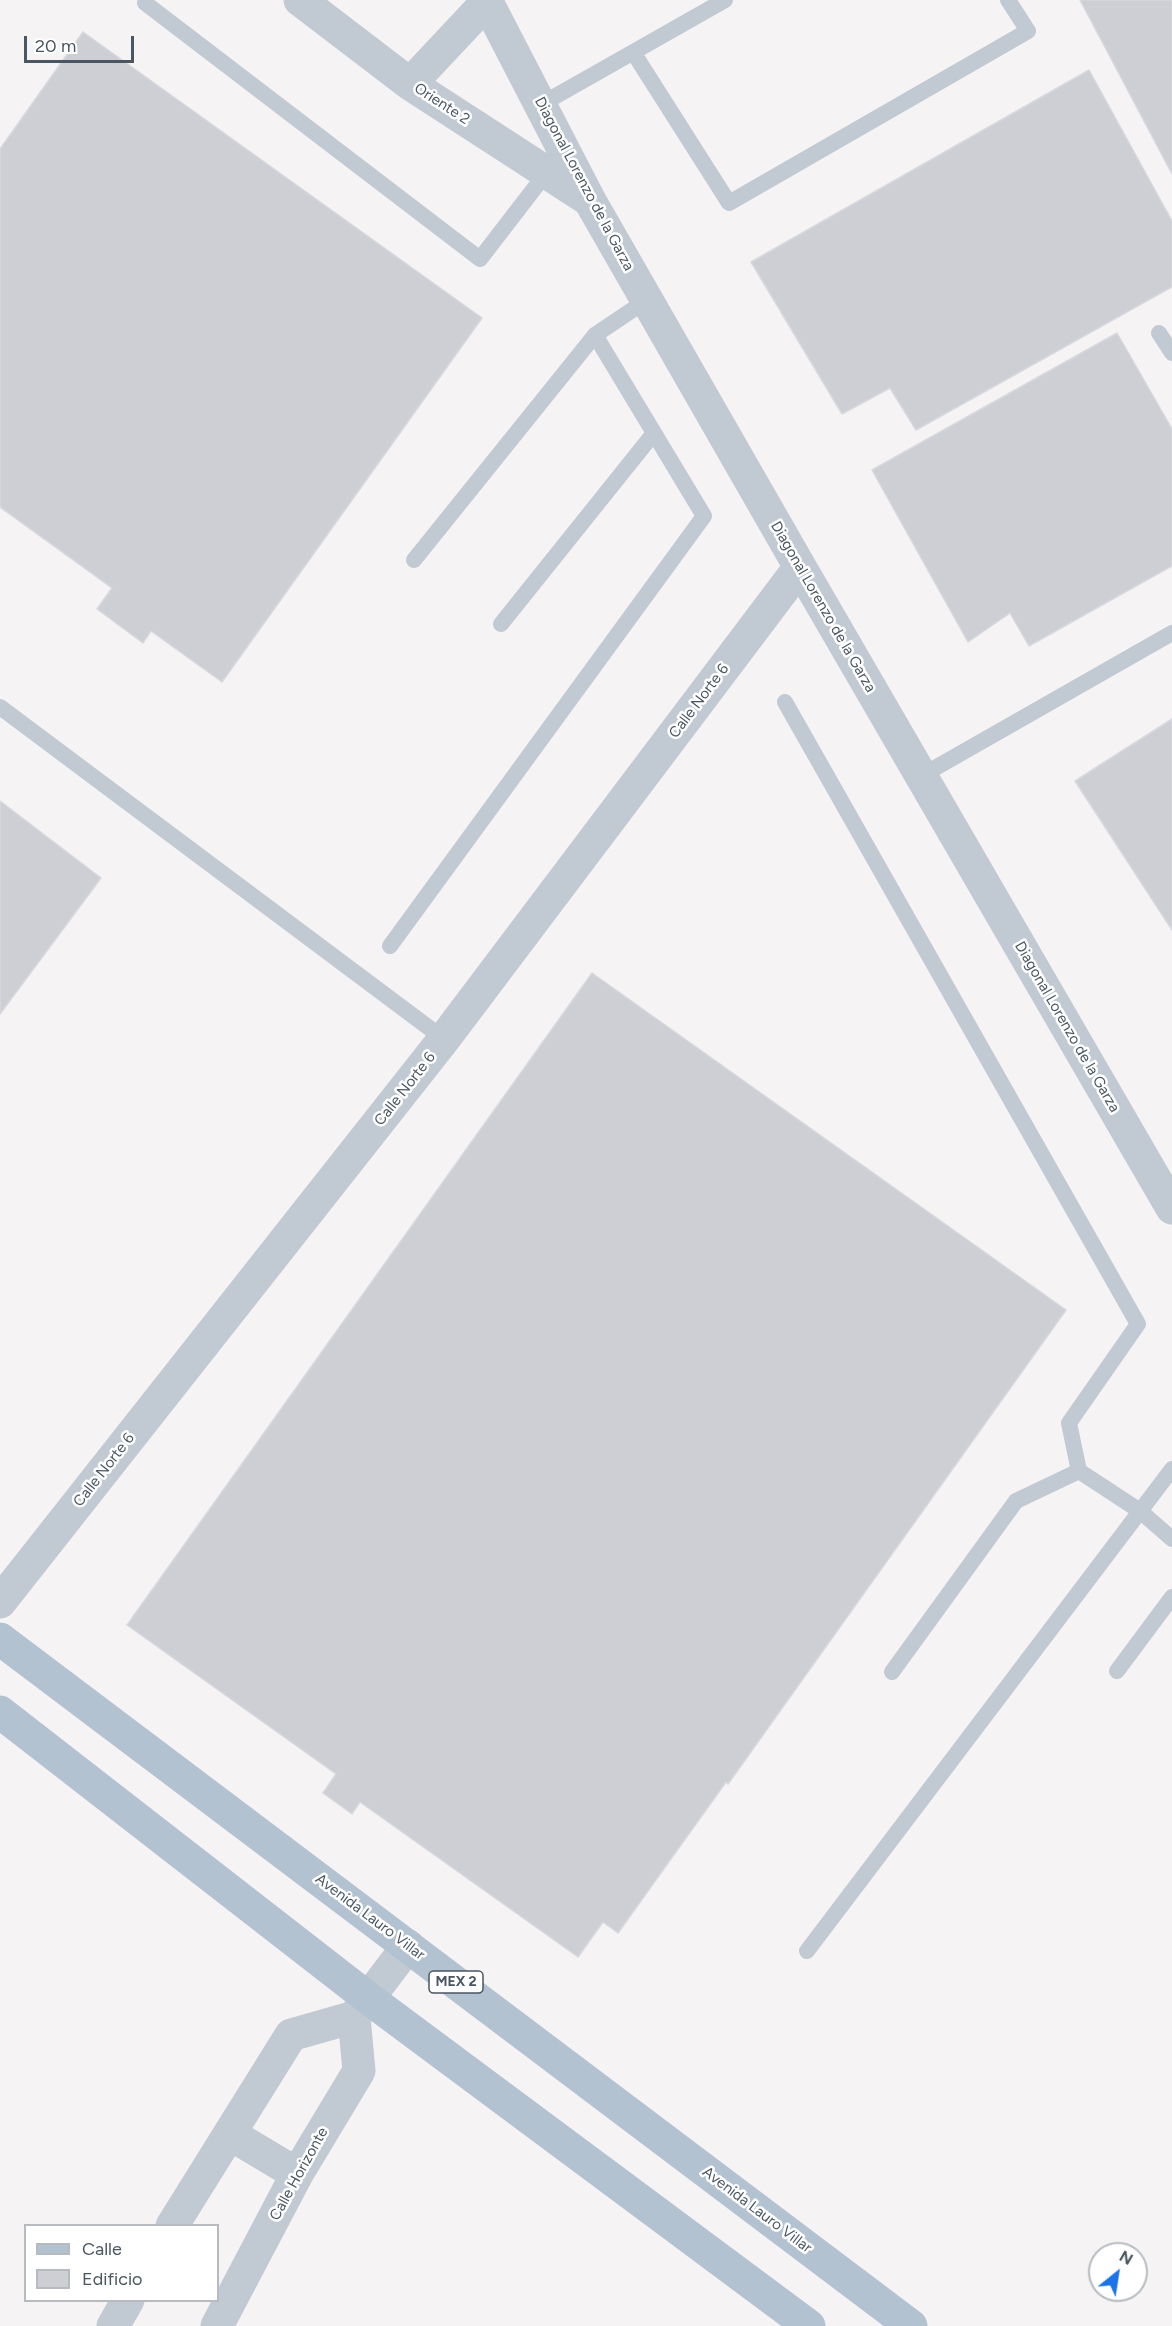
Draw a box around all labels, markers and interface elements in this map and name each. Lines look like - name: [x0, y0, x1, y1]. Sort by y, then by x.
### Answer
- scale bar: [27, 24, 136, 62]
- text: 20 m: [35, 35, 76, 57]
- street label: Oriente 2: [411, 79, 473, 129]
- street label: Diagonal Lorenzo de la Garza: [530, 94, 638, 274]
- street label: Diagonal Lorenzo de la Garza: [767, 518, 879, 696]
- street label: Calle Norte 6: [665, 660, 733, 742]
- street label: Diagonal Lorenzo de la Garza: [1011, 938, 1123, 1116]
- street label: Calle Norte 6: [371, 1049, 439, 1129]
- street label: Calle Norte 6: [70, 1430, 138, 1510]
- street label: Avenida Lauro Villar: [312, 1870, 428, 1964]
- road number: MEX 2: [429, 1971, 483, 1993]
- street label: Calle Horizonte: [266, 2124, 332, 2224]
- street label: Avenida Lauro Villar: [699, 2163, 815, 2257]
- legend: [24, 2224, 219, 2302]
- text: Calle: [82, 2238, 122, 2260]
- north arrow: [1088, 2242, 1148, 2302]
- text: N: [1116, 2246, 1136, 2269]
- text: Edificio: [82, 2268, 143, 2290]

